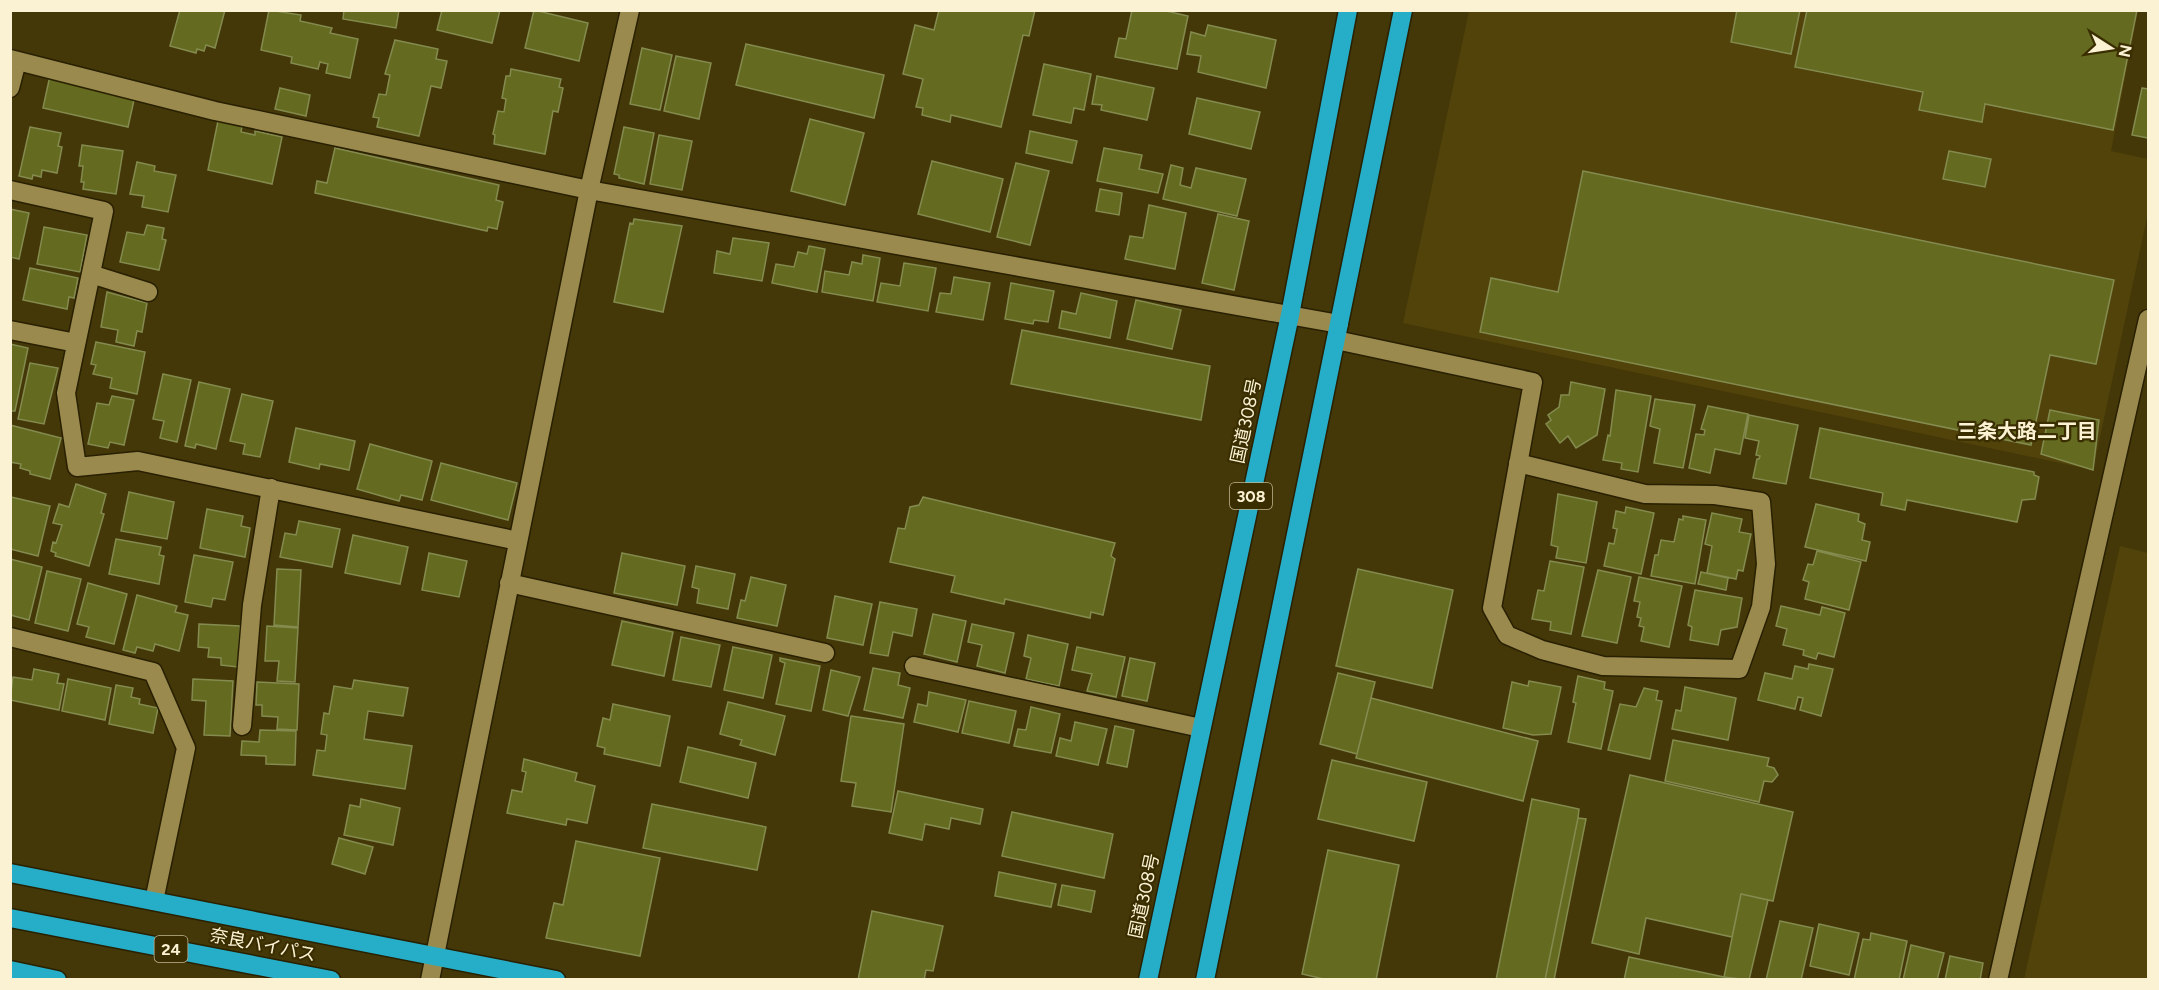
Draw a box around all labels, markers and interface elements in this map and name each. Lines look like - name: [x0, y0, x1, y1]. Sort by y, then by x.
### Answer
- north arrow: [2081, 18, 2141, 78]
- text: N: [2115, 43, 2136, 59]
- street label: 国道308号: [1226, 376, 1266, 466]
- district label: 三条大路二丁目: [1957, 419, 2097, 443]
- road number: 308: [1230, 483, 1272, 509]
- street label: 国道308号: [1124, 851, 1164, 941]
- street label: 奈良バイパス: [208, 924, 318, 966]
- road number: 24: [154, 936, 188, 962]

